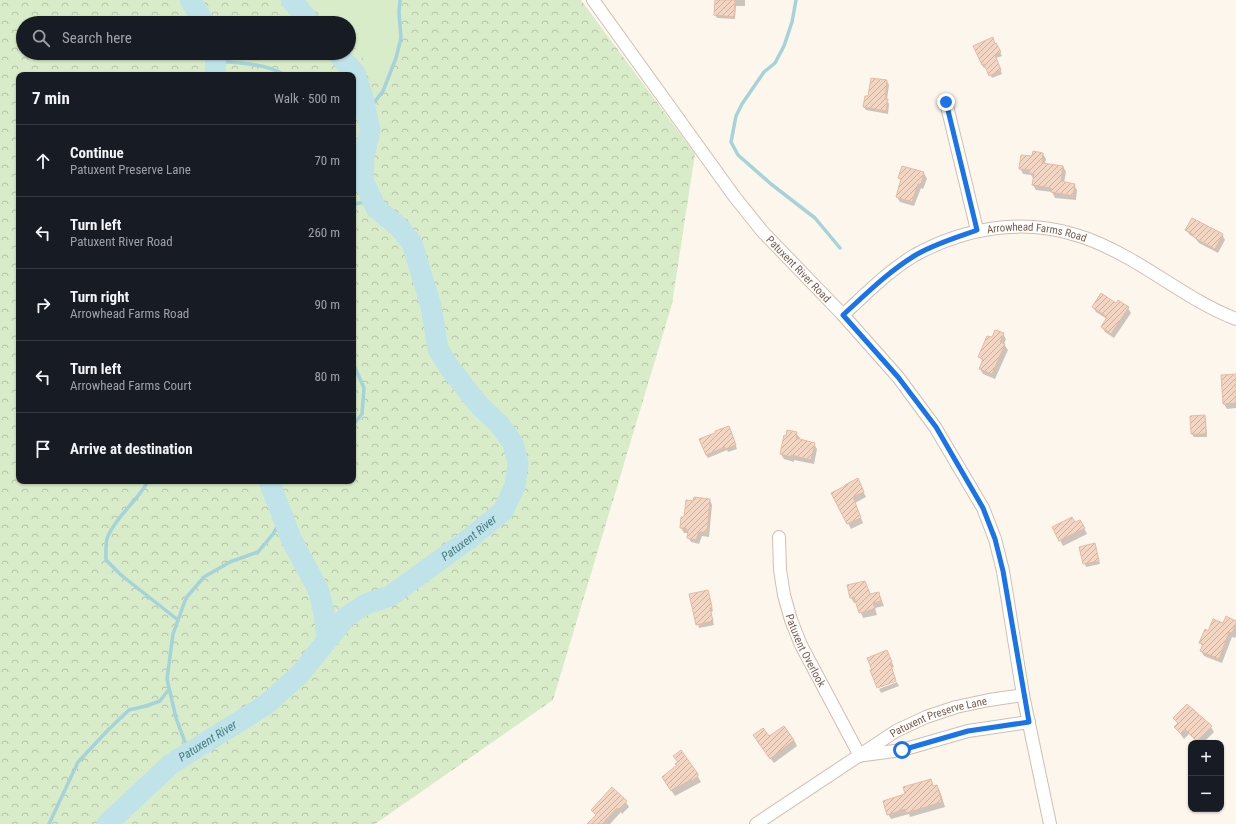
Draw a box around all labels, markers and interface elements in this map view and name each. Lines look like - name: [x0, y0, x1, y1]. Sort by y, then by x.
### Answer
- search box: [16, 16, 356, 60]
- icon: search: [30, 27, 52, 49]
- text: Search here: [62, 29, 132, 47]
- text: 7 min: [32, 88, 70, 108]
- text: Walk · 500 m: [274, 91, 340, 106]
- route end: [937, 93, 955, 111]
- text: Continue: [70, 144, 124, 162]
- icon: ahead: [32, 150, 54, 172]
- text: 70 m: [314, 153, 340, 168]
- text: Patuxent Preserve Lane: [70, 162, 191, 177]
- text: Turn left: [70, 216, 121, 234]
- street label: Arrowhead Farms Road: [986, 221, 1088, 245]
- icon: left: [32, 222, 54, 244]
- text: 260 m: [308, 225, 340, 240]
- street label: Patuxent River Road: [763, 233, 833, 305]
- text: Patuxent River Road: [70, 234, 173, 249]
- text: Turn right: [70, 288, 129, 306]
- icon: right: [32, 294, 54, 316]
- text: 90 m: [314, 297, 340, 312]
- text: Arrowhead Farms Road: [70, 306, 189, 321]
- text: Turn left: [70, 360, 121, 378]
- icon: left: [32, 366, 54, 388]
- text: 80 m: [314, 369, 340, 384]
- text: Arrowhead Farms Court: [70, 378, 192, 393]
- icon: arrive: [32, 438, 54, 460]
- text: Arrive at destination: [70, 440, 193, 458]
- water label: Patuxent River: [439, 512, 500, 564]
- street label: Patuxent Overlook: [783, 613, 828, 689]
- street label: Patuxent Preserve Lane: [887, 695, 988, 740]
- water label: Patuxent River: [176, 717, 240, 765]
- map controls: [1188, 740, 1224, 812]
- button: +: [1188, 740, 1224, 776]
- route start: [893, 741, 911, 759]
- button: −: [1188, 776, 1224, 812]

